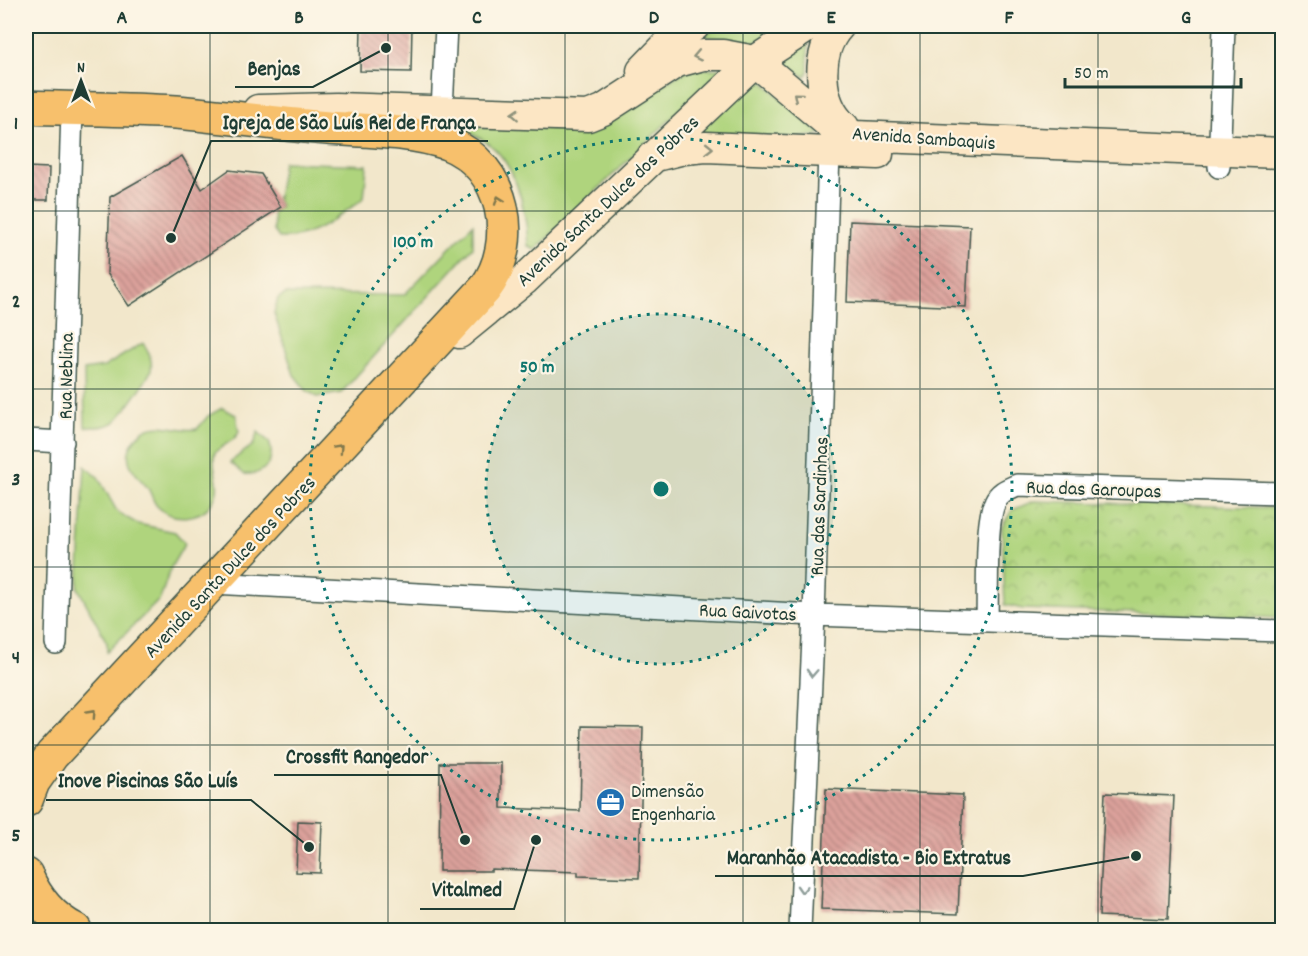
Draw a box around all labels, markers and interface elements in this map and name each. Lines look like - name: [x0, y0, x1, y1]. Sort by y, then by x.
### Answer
- text: A: [117, 5, 128, 33]
- text: B: [294, 5, 304, 33]
- text: C: [472, 5, 482, 33]
- text: D: [649, 5, 660, 33]
- text: E: [826, 5, 836, 33]
- text: F: [1005, 5, 1015, 33]
- text: G: [1181, 5, 1191, 33]
- callout: Benjas: [235, 48, 313, 87]
- one-way arrow: [692, 49, 702, 62]
- north arrow: [51, 51, 111, 111]
- scale bar: [1065, 51, 1240, 89]
- text: Benjas: [247, 56, 301, 86]
- text: N: [77, 57, 85, 80]
- text: 50 m: [1074, 62, 1109, 87]
- one-way arrow: [793, 92, 804, 103]
- callout: Igreja de São Luís Rei de França: [211, 102, 488, 141]
- one-way arrow: [511, 107, 520, 120]
- text: Igreja de São Luís Rei de França: [223, 110, 477, 140]
- street label: Avenida Santa Dulce dos Pobres: [511, 110, 707, 295]
- text: 1: [14, 111, 18, 139]
- street label: Avenida Sambaquis: [851, 121, 997, 159]
- one-way arrow: [704, 142, 713, 154]
- one-way arrow: [493, 195, 506, 206]
- text: 100 m: [393, 231, 433, 256]
- text: 2: [12, 289, 20, 317]
- street label: Rua Neblina: [53, 332, 83, 420]
- text: 50 m: [520, 356, 554, 381]
- street label: Rua das Sardinhas: [805, 436, 837, 576]
- one-way arrow: [332, 445, 343, 455]
- text: 3: [12, 467, 20, 495]
- street label: Avenida Santa Dulce dos Pobres: [139, 470, 324, 666]
- street label: Rua das Garoupas: [1026, 475, 1162, 507]
- centre of rings: [651, 479, 671, 499]
- street label: Rua Gaivotas: [698, 597, 797, 631]
- text: 4: [12, 645, 20, 673]
- one-way arrow: [805, 669, 818, 678]
- one-way arrow: [85, 709, 96, 719]
- callout: Crossfit Rangedor: [274, 736, 441, 775]
- text: Crossfit Rangedor: [286, 744, 430, 774]
- callout: Inove Piscinas São Luís: [46, 761, 251, 800]
- text: Inove Piscinas São Luís: [58, 768, 238, 798]
- place label: Dimensão Engenharia: [631, 779, 716, 830]
- office icon: Dimensão Engenharia: [594, 786, 626, 818]
- text: 5: [11, 823, 21, 851]
- callout: Maranhão Atacadista - Bio Extratus: [715, 837, 1023, 876]
- text: Maranhão Atacadista - Bio Extratus: [727, 845, 1011, 875]
- callout: Vitalmed: [420, 870, 514, 909]
- text: Vitalmed: [432, 877, 502, 907]
- one-way arrow: [796, 884, 809, 893]

